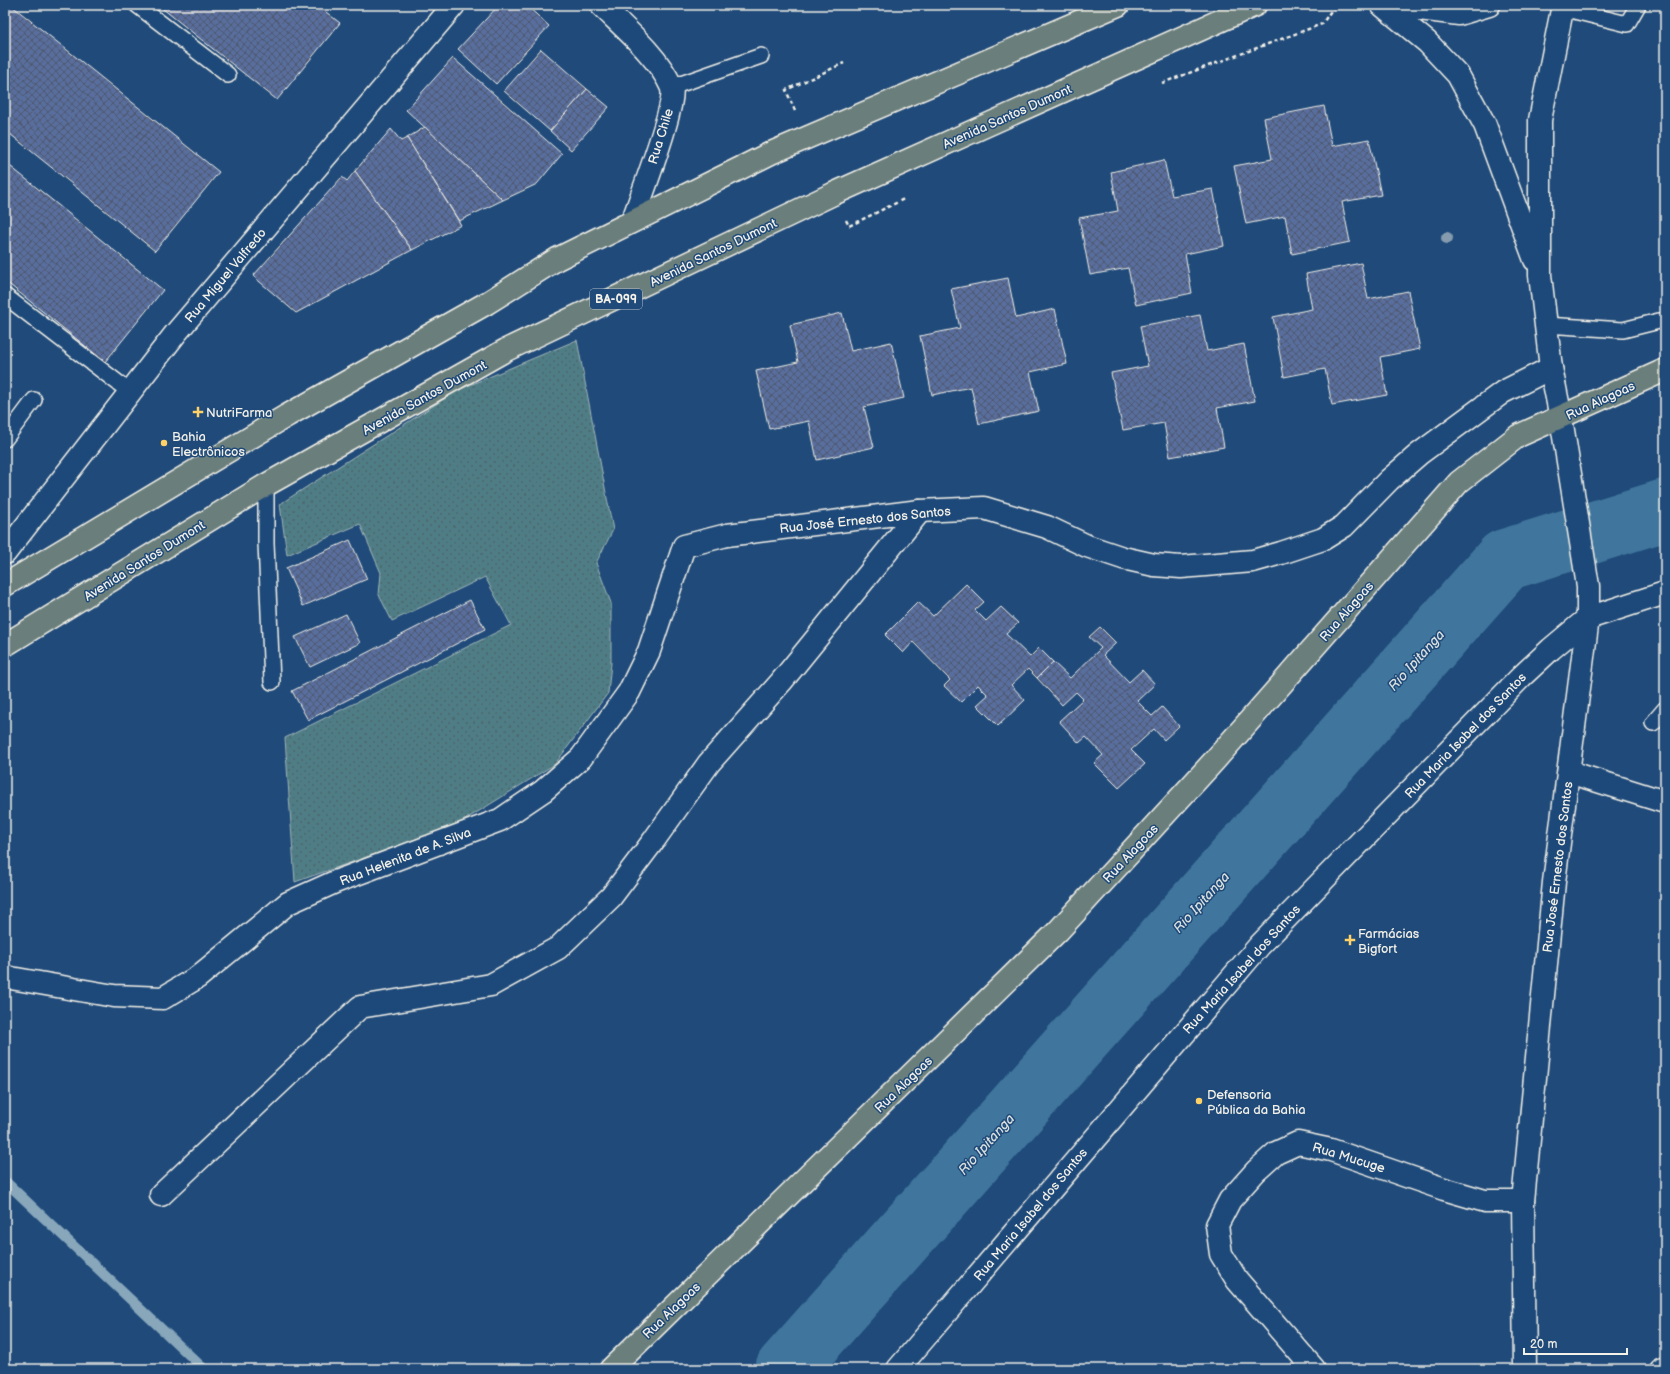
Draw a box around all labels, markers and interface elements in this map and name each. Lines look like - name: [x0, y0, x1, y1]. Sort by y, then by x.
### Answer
- street label: Avenida Santos Dumont: [940, 81, 1074, 153]
- street label: Rua Chile: [645, 106, 677, 166]
- street label: Avenida Santos Dumont: [647, 215, 780, 291]
- street label: Rua Miguel Valfredo: [182, 225, 270, 326]
- road number: BA-099: [590, 289, 642, 309]
- street label: Avenida Santos Dumont: [360, 357, 489, 439]
- street label: Rua Alagoas: [1563, 378, 1638, 424]
- place label: NutriFarma: [206, 405, 272, 421]
- marker: NutriFarma: [193, 407, 203, 417]
- place label: Bahia Electrônicos: [172, 429, 245, 460]
- marker: Bahia Electrônicos: [159, 438, 169, 448]
- street label: Rua José Ernesto dos Santos: [779, 503, 952, 537]
- street label: Avenida Santos Dumont: [81, 517, 208, 605]
- street label: Rua Alagoas: [1316, 578, 1377, 645]
- water label: Rio Ipitanga: [1385, 626, 1448, 694]
- street label: Rua Maria Isabel dos Santos: [1402, 669, 1530, 802]
- street label: Rua José Ernesto dos Santos: [1540, 780, 1576, 953]
- street label: Rua Alagoas: [1100, 821, 1162, 886]
- street label: Rua Helenita de A. Silva: [337, 824, 473, 889]
- water label: Rio Ipitanga: [1170, 868, 1233, 936]
- street label: Rua Maria Isabel dos Santos: [1179, 901, 1304, 1038]
- place label: Farmácias Bigfort: [1358, 926, 1420, 957]
- marker: Farmácias Bigfort: [1345, 935, 1355, 945]
- street label: Rua Alagoas: [871, 1053, 936, 1116]
- place label: Defensoria Pública da Bahia: [1207, 1087, 1306, 1118]
- marker: Defensoria Pública da Bahia: [1194, 1096, 1204, 1106]
- water label: Rio Ipitanga: [955, 1110, 1018, 1178]
- street label: Rua Mucuge: [1310, 1139, 1387, 1177]
- street label: Rua Maria Isabel dos Santos: [971, 1145, 1091, 1284]
- street label: Rua Alagoas: [639, 1279, 704, 1342]
- scale bar: [1524, 1330, 1627, 1356]
- text: 20 m: [1530, 1337, 1557, 1352]

